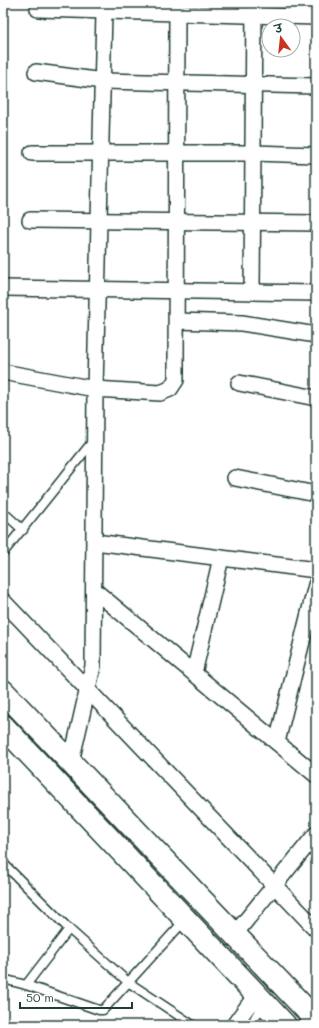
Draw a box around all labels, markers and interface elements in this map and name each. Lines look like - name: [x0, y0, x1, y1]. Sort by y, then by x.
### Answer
- north arrow: [261, 18, 301, 58]
- text: उ: [272, 19, 285, 36]
- scale bar: [20, 984, 132, 1010]
- text: 50 m: [26, 989, 54, 1005]

